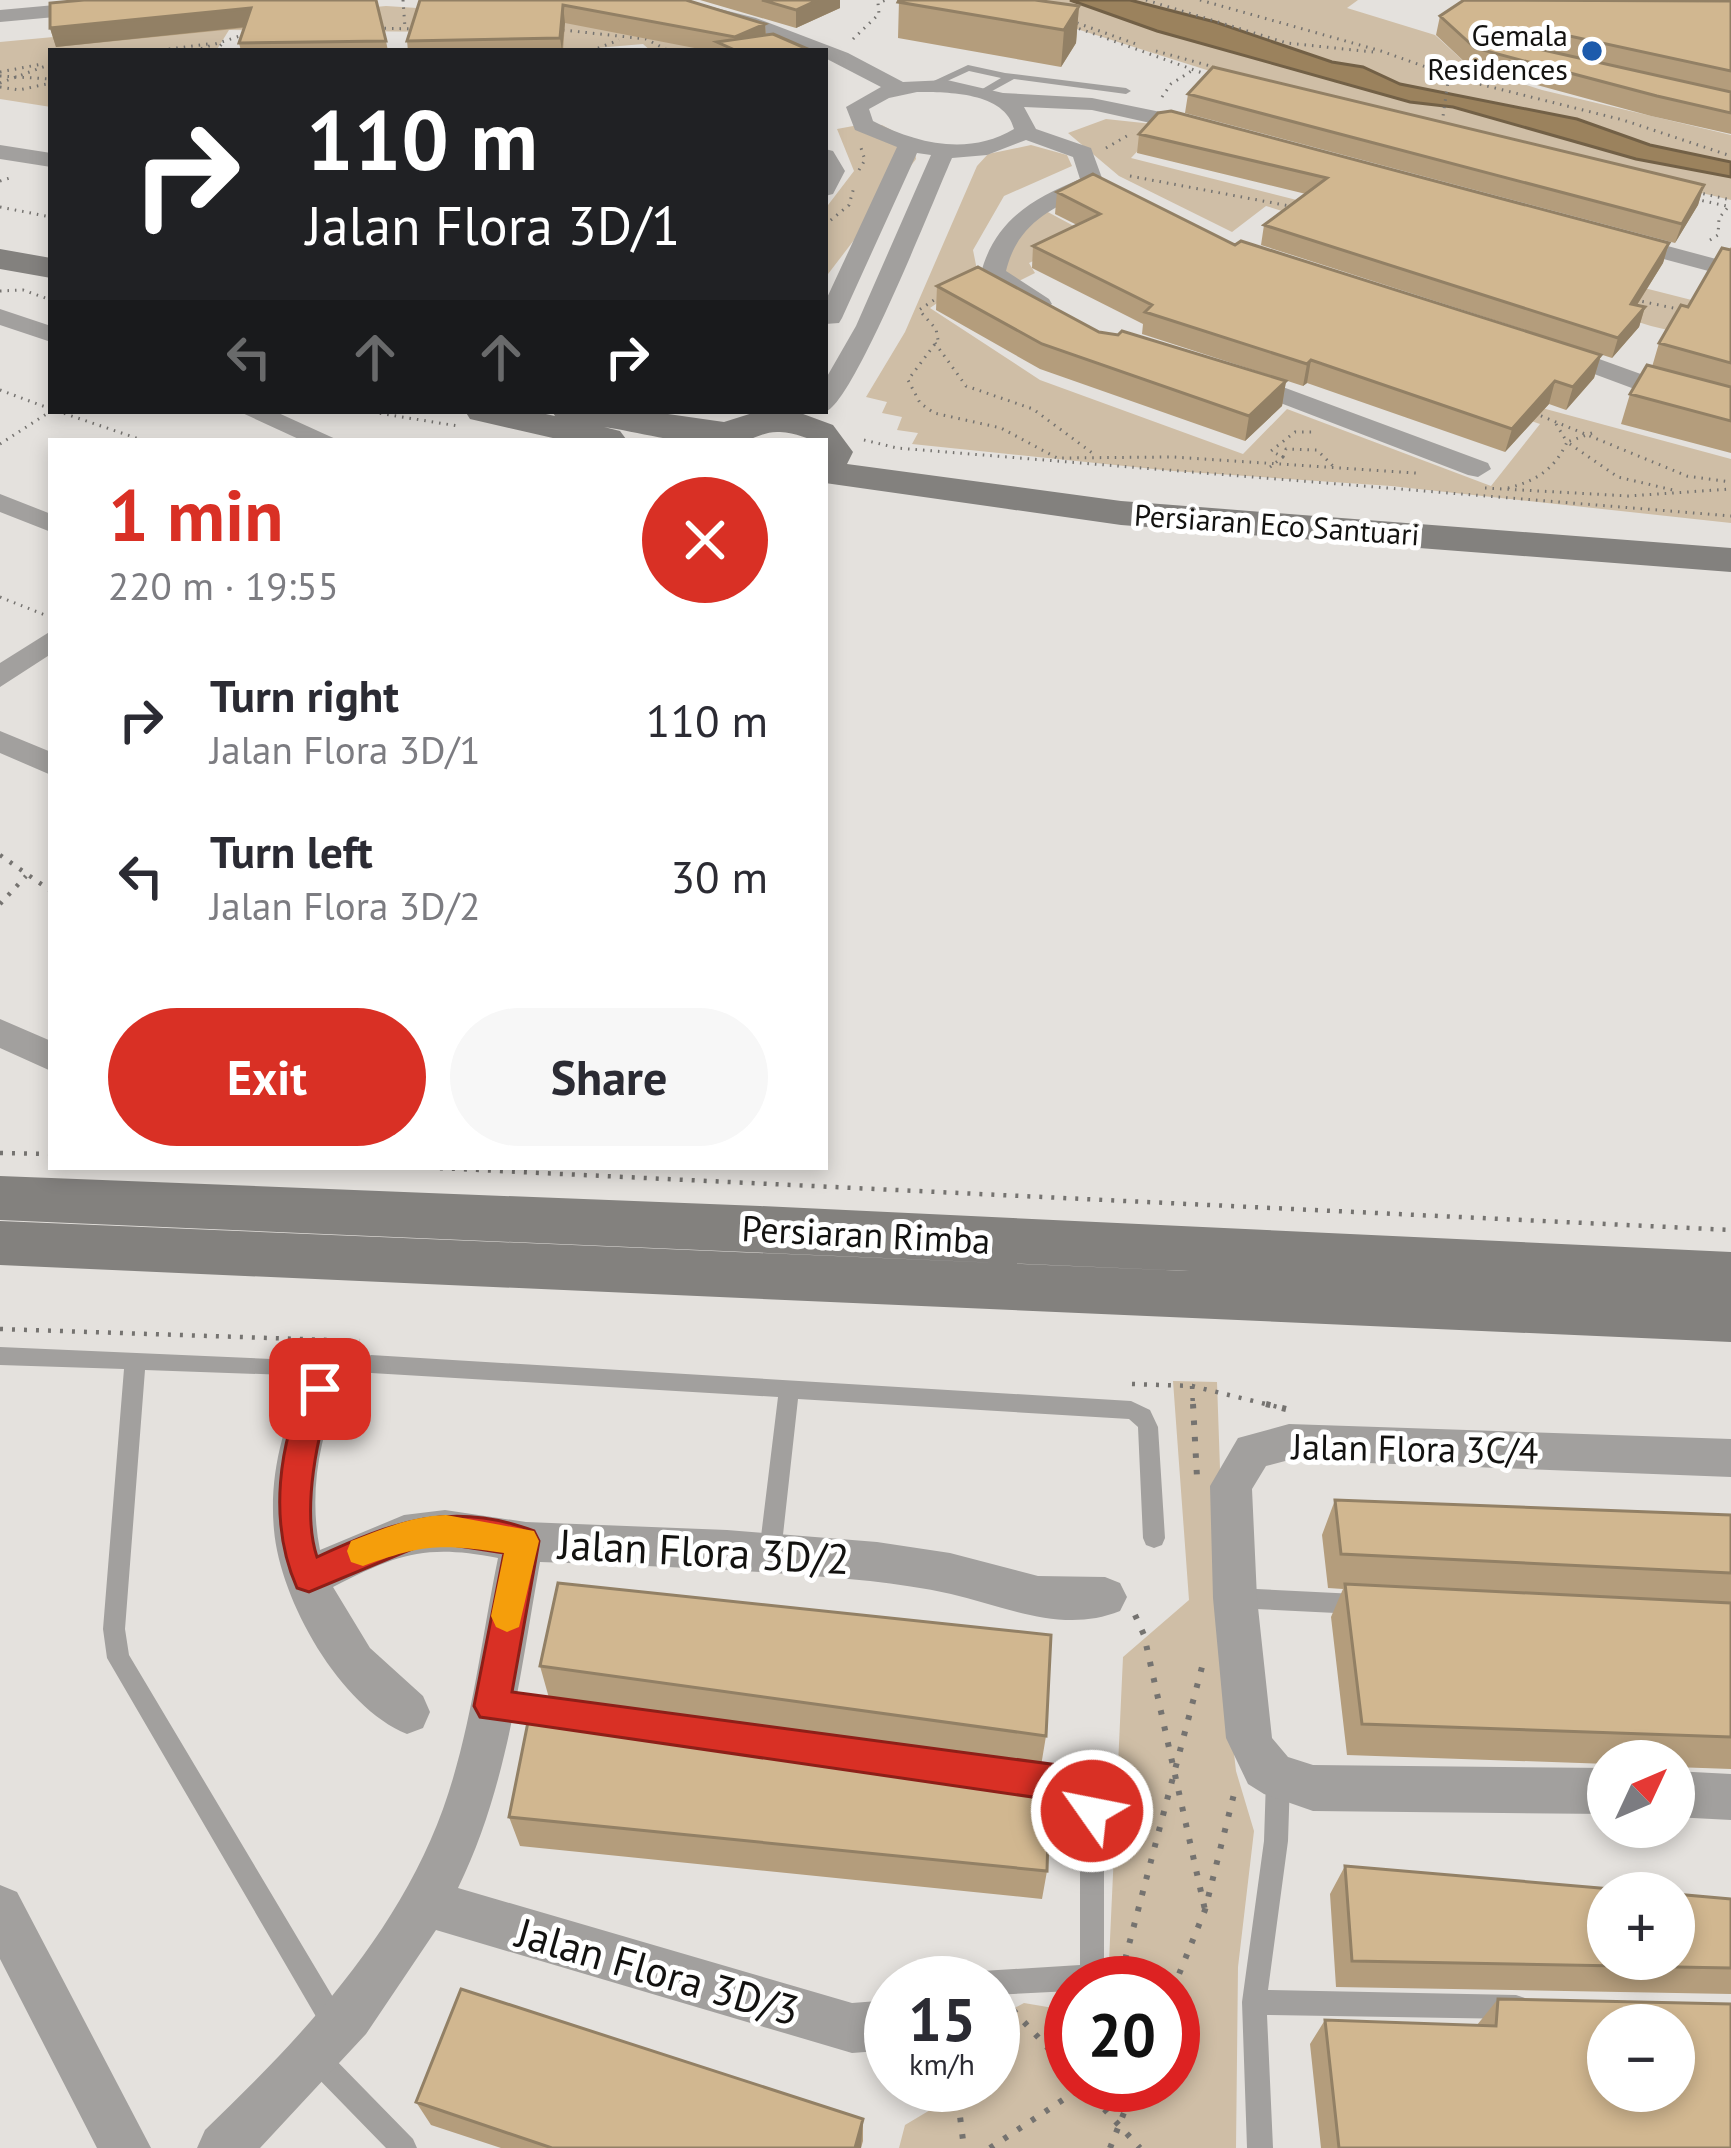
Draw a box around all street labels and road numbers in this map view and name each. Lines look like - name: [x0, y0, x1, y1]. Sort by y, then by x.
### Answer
- street label: Persiaran Eco Santuari: [1133, 495, 1421, 553]
- street label: Persiaran Rimba: [740, 1204, 992, 1264]
- street label: Jalan Flora 3C/4: [1289, 1422, 1539, 1474]
- street label: Jalan Flora 3D/2: [555, 1516, 851, 1586]
- street label: Jalan Flora 3D/3: [508, 1904, 806, 2038]

